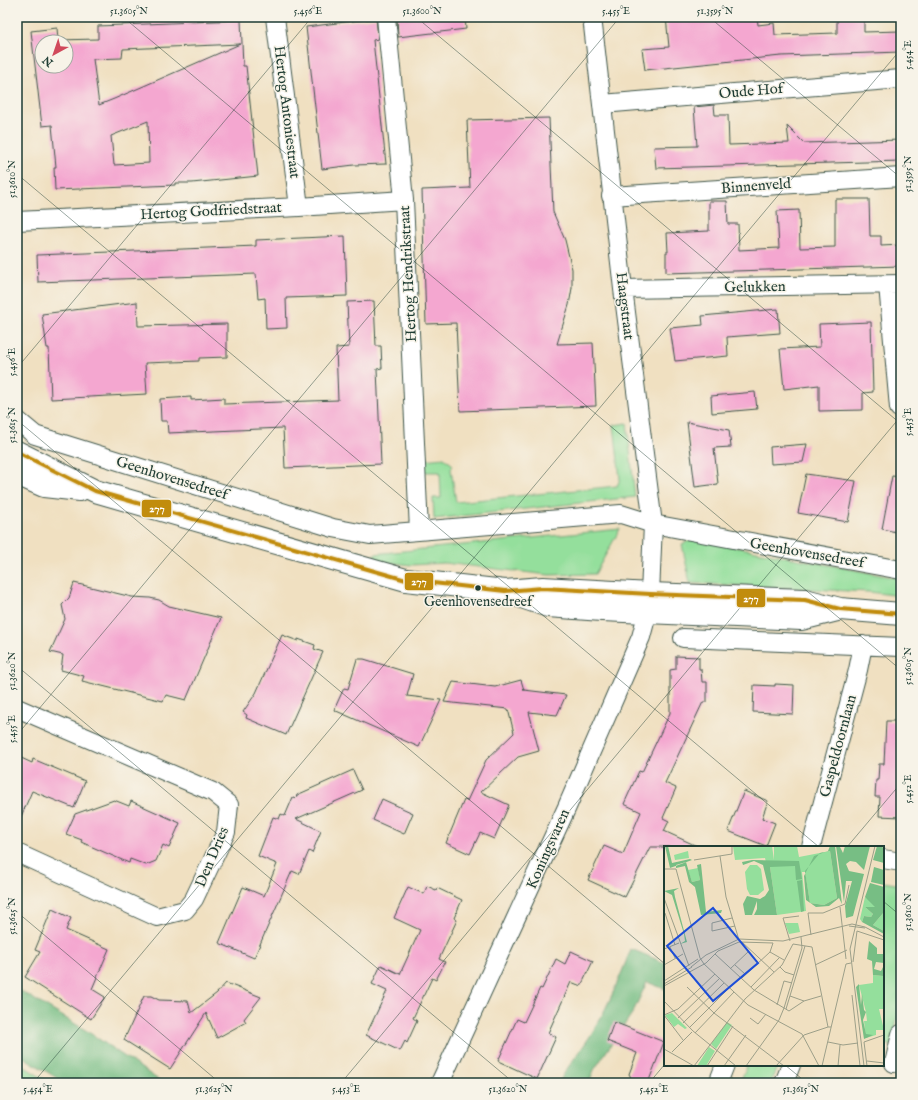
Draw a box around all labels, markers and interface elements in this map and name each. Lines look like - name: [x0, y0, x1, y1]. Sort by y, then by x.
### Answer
- text: 51.3605°N: [110, 5, 148, 18]
- text: 5.456°E: [294, 5, 322, 18]
- text: 51.3600°N: [402, 5, 442, 18]
- text: 5.455°E: [602, 5, 630, 18]
- text: 51.3595°N: [697, 5, 734, 18]
- north arrow: [34, 34, 74, 74]
- text: 5.454°E: [902, 40, 915, 70]
- street label: Hertog Antoniestraat: [269, 44, 305, 180]
- text: N: [40, 52, 57, 70]
- street label: Oude Hof: [718, 79, 786, 103]
- text: 51.3595°N: [902, 155, 915, 192]
- text: 51.3610°N: [6, 160, 19, 198]
- street label: Binnenveld: [720, 174, 793, 198]
- street label: Hertog Godfriedstraat: [140, 198, 282, 224]
- street label: Hertog Hendrikstraat: [395, 205, 421, 343]
- street label: Haagstraat: [611, 271, 639, 341]
- street label: Gelukken: [724, 277, 786, 297]
- text: 5.456°E: [6, 348, 19, 376]
- text: 51.3615°N: [6, 406, 19, 443]
- text: 5.453°E: [902, 408, 915, 436]
- street label: Geenhovensedreef: [114, 452, 233, 505]
- line badge: 277: [141, 499, 172, 518]
- text: 277: [149, 502, 165, 516]
- street label: Geenhovensedreef: [748, 534, 868, 573]
- line badge: 277: [404, 572, 434, 591]
- text: 277: [411, 575, 427, 589]
- marker: Geenhovensedreef: [473, 583, 483, 593]
- line badge: 277: [736, 588, 766, 608]
- text: 277: [743, 592, 759, 606]
- place label: Geenhovensedreef: [424, 593, 535, 611]
- text: 51.3605°N: [902, 647, 915, 685]
- text: 51.3620°N: [6, 651, 19, 690]
- street label: Gaspeldoornlaan: [815, 693, 861, 799]
- text: 5.455°E: [6, 715, 19, 743]
- text: 5.452°E: [902, 774, 915, 804]
- street label: Koningsvaren: [522, 806, 574, 892]
- street label: Den Dries: [191, 824, 233, 890]
- inset map: [664, 846, 884, 1066]
- text: 51.3610°N: [902, 893, 915, 931]
- text: 51.3625°N: [6, 897, 19, 935]
- text: 5.454°E: [23, 1083, 53, 1096]
- text: 51.3625°N: [195, 1083, 233, 1096]
- text: 5.453°E: [332, 1083, 360, 1096]
- text: 51.3620°N: [489, 1083, 528, 1096]
- text: 5.452°E: [639, 1083, 669, 1096]
- text: 51.3615°N: [783, 1083, 820, 1096]

